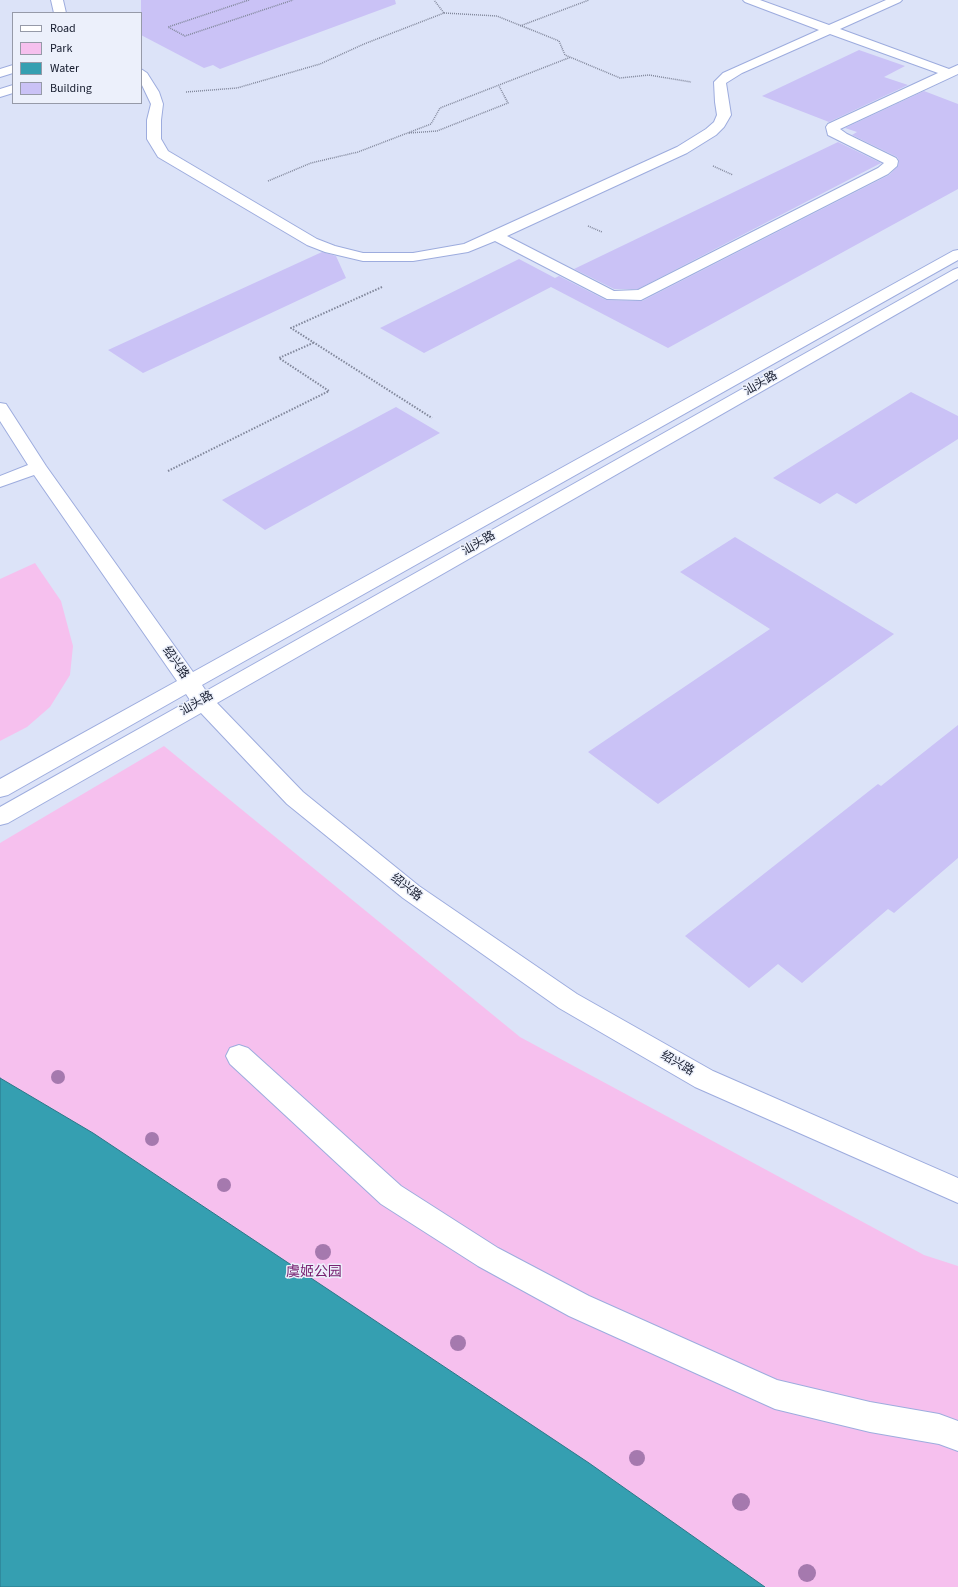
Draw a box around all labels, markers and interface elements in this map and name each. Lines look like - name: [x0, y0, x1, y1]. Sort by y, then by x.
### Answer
- legend: [12, 12, 142, 104]
- text: Road: [50, 20, 76, 37]
- text: Park: [50, 40, 72, 57]
- text: Water: [50, 60, 79, 77]
- text: Building: [50, 80, 92, 97]
- street label: 汕头路: [742, 369, 780, 399]
- street label: 汕头路: [460, 529, 498, 559]
- street label: 绍兴路: [159, 644, 191, 682]
- street label: 汕头路: [178, 689, 216, 719]
- street label: 绍兴路: [387, 871, 425, 905]
- street label: 绍兴路: [658, 1049, 696, 1079]
- park label: 虞姬公园: [286, 1265, 342, 1281]

